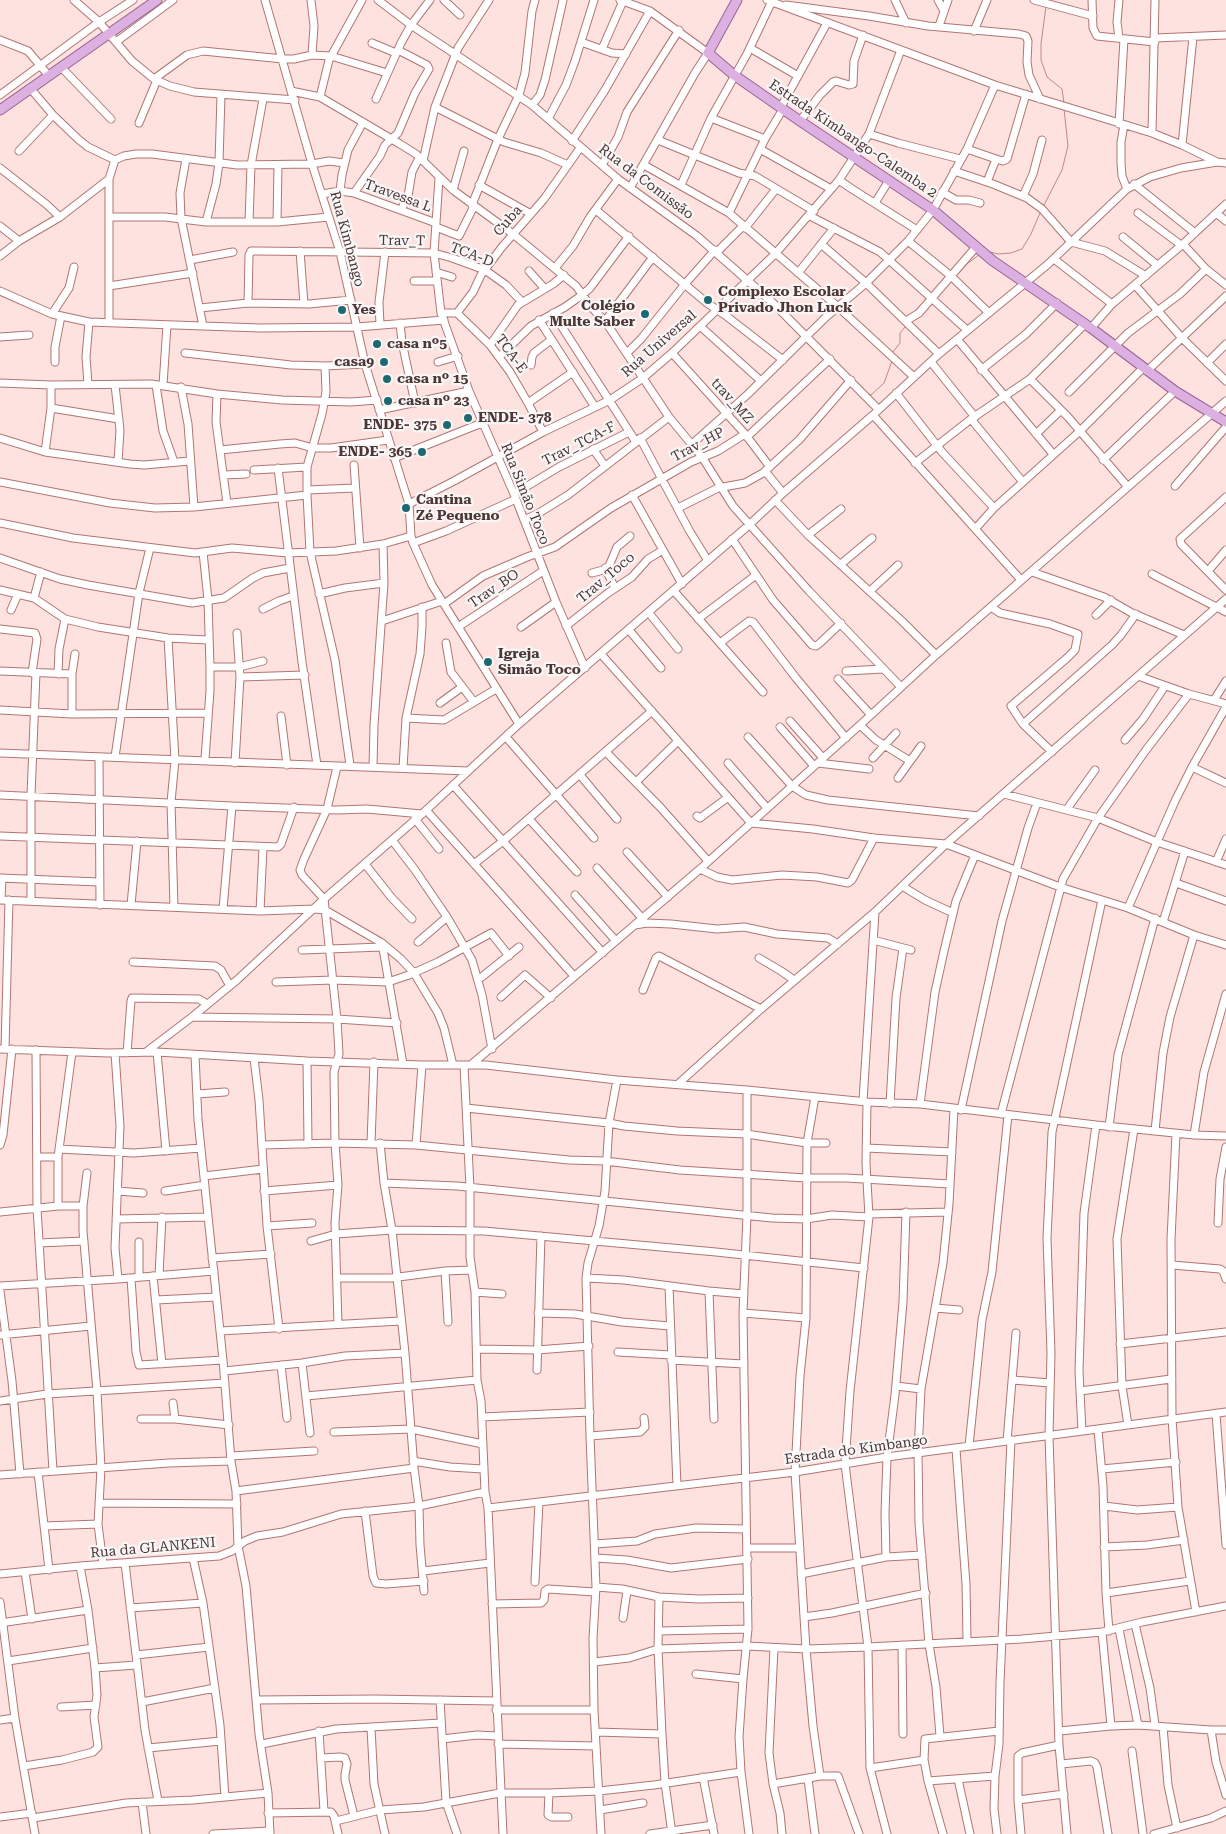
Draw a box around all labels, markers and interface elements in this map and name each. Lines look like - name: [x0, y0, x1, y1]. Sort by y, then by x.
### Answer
- street label: Estrada Kimbango-Calemba 2: [766, 76, 940, 202]
- street label: Rua da Comissão: [595, 141, 697, 223]
- street label: Travessa L: [362, 176, 434, 216]
- street label: Rua Kimbango: [326, 189, 368, 289]
- street label: Cuba: [490, 202, 526, 240]
- street label: Trav_T: [379, 232, 425, 250]
- street label: TCA-D: [448, 239, 496, 271]
- place label: Complexo Escolar Privado Jhon Luck: [718, 284, 853, 316]
- marker: Complexo Escolar Privado Jhon Luck: [702, 294, 714, 306]
- place label: Colégio Multe Saber: [549, 298, 635, 331]
- place label: Yes: [352, 302, 376, 318]
- marker: Yes: [336, 304, 348, 316]
- street label: Rua Universal: [618, 307, 700, 381]
- marker: Colégio Multe Saber: [639, 308, 651, 320]
- street label: TCA-E: [491, 331, 531, 377]
- place label: casa nº5: [387, 336, 447, 352]
- marker: casa nº5: [371, 338, 383, 350]
- place label: casa9: [334, 354, 374, 370]
- marker: casa9: [378, 356, 390, 368]
- place label: casa nº 15: [397, 371, 468, 387]
- marker: casa nº 15: [381, 373, 393, 385]
- street label: trav_MZ: [707, 375, 757, 427]
- place label: casa nº 23: [398, 393, 469, 409]
- marker: casa nº 23: [382, 395, 394, 407]
- place label: ENDE- 378: [478, 410, 552, 426]
- marker: ENDE- 378: [462, 412, 474, 424]
- place label: ENDE- 375: [363, 417, 437, 433]
- street label: Trav_TCA-F: [540, 418, 618, 470]
- marker: ENDE- 375: [441, 419, 453, 431]
- street label: Trav_HP: [669, 424, 727, 466]
- street label: Rua Simão Toco: [497, 441, 553, 547]
- place label: ENDE- 365: [338, 444, 412, 460]
- marker: ENDE- 365: [416, 446, 428, 458]
- place label: Cantina Zé Pequeno: [416, 492, 500, 524]
- marker: Cantina Zé Pequeno: [400, 502, 412, 514]
- street label: Trav_Toco: [574, 549, 638, 607]
- street label: Trav_BO: [466, 566, 522, 612]
- place label: Igreja Simão Toco: [498, 646, 581, 679]
- marker: Igreja Simão Toco: [482, 656, 494, 668]
- street label: Estrada do Kimbango: [783, 1432, 929, 1468]
- street label: Rua da GLANKENI: [90, 1534, 216, 1562]

